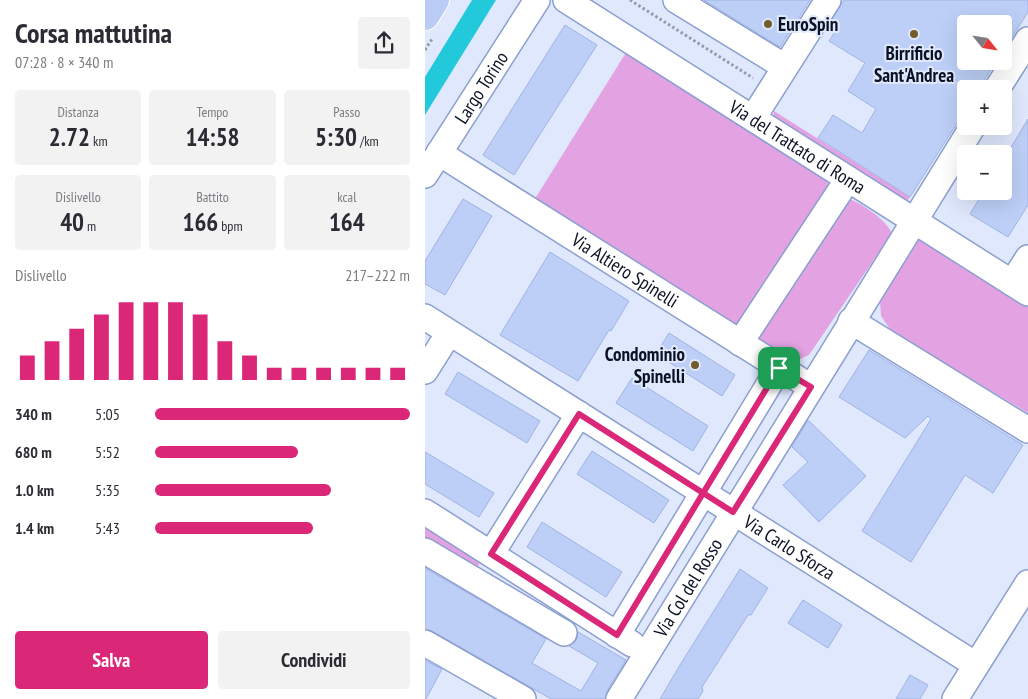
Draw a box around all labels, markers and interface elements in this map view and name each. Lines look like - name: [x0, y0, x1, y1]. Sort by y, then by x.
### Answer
- place label: EuroSpin: [778, 12, 838, 36]
- text: Corsa mattutina: [15, 14, 172, 51]
- north arrow: [957, 15, 1013, 70]
- map controls: [957, 15, 1012, 200]
- button: share: [358, 17, 410, 69]
- marker: EuroSpin: [762, 18, 774, 30]
- marker: Birrificio Sant'Andrea: [908, 28, 920, 40]
- place label: Birrificio Sant'Andrea: [874, 41, 954, 87]
- street label: Largo Torino: [449, 47, 513, 128]
- text: 07:28 · 8 × 340 m: [15, 52, 113, 72]
- button: +: [957, 80, 1012, 135]
- street label: Via del Trattato di Roma: [724, 94, 870, 199]
- text: Distanza: [57, 103, 99, 121]
- text: Tempo: [197, 103, 228, 121]
- text: Passo: [333, 103, 360, 121]
- text: 2.72: [49, 121, 90, 153]
- text: 14:58: [185, 121, 240, 153]
- text: 5:30: [315, 121, 357, 153]
- text: km: [90, 132, 108, 150]
- text: /km: [357, 132, 379, 150]
- button: −: [957, 145, 1012, 200]
- text: Dislivello: [56, 188, 101, 206]
- text: Battito: [196, 188, 229, 206]
- text: kcal: [337, 188, 356, 206]
- text: 40: [60, 206, 84, 238]
- text: 166: [182, 206, 218, 238]
- text: 164: [329, 206, 365, 238]
- text: m: [84, 217, 96, 235]
- text: bpm: [218, 217, 243, 235]
- street label: Via Altiero Spinelli: [566, 227, 683, 313]
- text: Dislivello: [15, 265, 67, 285]
- text: 217–222 m: [345, 265, 410, 285]
- place label: Condominio Spinelli: [605, 342, 685, 388]
- pin: [758, 347, 800, 389]
- icon: arrive: [765, 354, 793, 382]
- marker: Condominio Spinelli: [689, 359, 701, 371]
- text: 340 m: [15, 404, 52, 424]
- text: 5:05: [95, 404, 120, 424]
- text: 680 m: [15, 442, 52, 462]
- text: 5:52: [95, 442, 120, 462]
- text: 1.0 km: [15, 480, 54, 500]
- text: 5:35: [95, 480, 120, 500]
- street label: Via Carlo Sforza: [738, 509, 839, 585]
- text: 1.4 km: [15, 518, 54, 538]
- text: 5:43: [95, 518, 120, 538]
- street label: Via Col del Rosso: [648, 534, 727, 642]
- button: Salva: [15, 631, 208, 689]
- button: Condividi: [218, 631, 410, 689]

